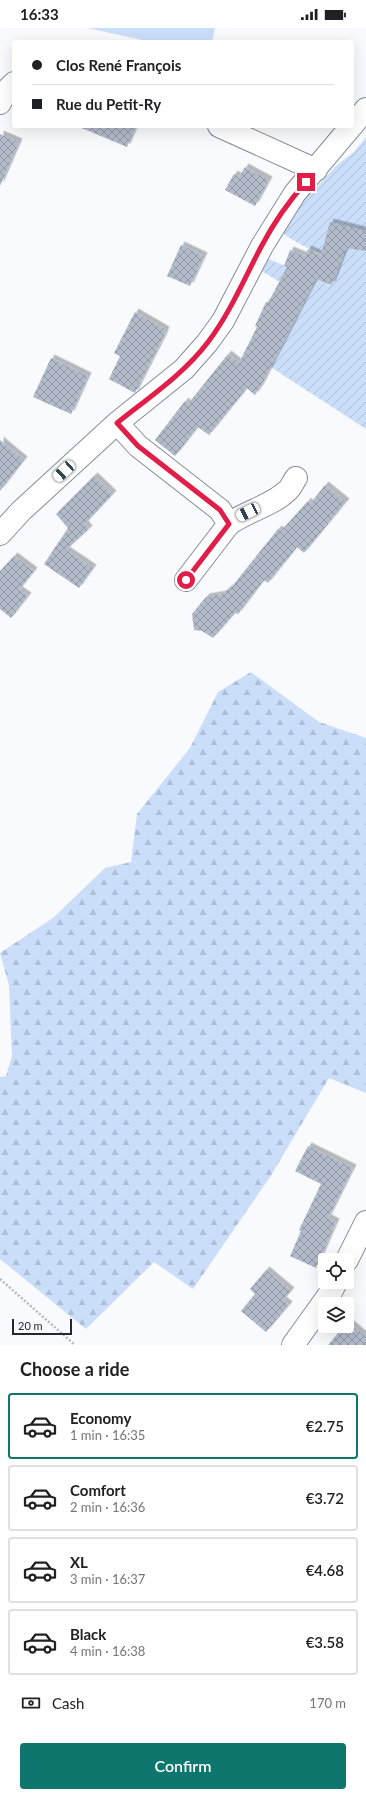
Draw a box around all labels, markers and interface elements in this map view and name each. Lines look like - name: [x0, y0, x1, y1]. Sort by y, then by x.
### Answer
- text: 16:33: [20, 5, 59, 23]
- text: Clos René François: [56, 56, 181, 74]
- text: Rue du Petit-Ry: [56, 95, 161, 113]
- route end: [297, 173, 315, 191]
- car: [51, 458, 77, 484]
- car: [235, 501, 261, 523]
- route start: [177, 571, 195, 589]
- map controls: [318, 1253, 354, 1333]
- button: locate: [318, 1253, 354, 1289]
- button: layers: [318, 1297, 354, 1333]
- scale bar: [12, 1317, 72, 1336]
- text: 20 m: [18, 1319, 43, 1332]
- text: Choose a ride: [20, 1358, 129, 1380]
- icon: car: [22, 1408, 58, 1444]
- text: Economy: [70, 1409, 131, 1427]
- text: €2.75: [306, 1417, 344, 1435]
- text: 1 min · 16:35: [70, 1427, 145, 1443]
- icon: car: [22, 1480, 58, 1516]
- text: Comfort: [70, 1481, 126, 1499]
- text: €3.72: [306, 1489, 344, 1507]
- text: 2 min · 16:36: [70, 1499, 145, 1515]
- icon: car: [22, 1552, 58, 1588]
- text: XL: [70, 1553, 88, 1571]
- text: €4.68: [306, 1561, 344, 1579]
- text: 3 min · 16:37: [70, 1571, 145, 1587]
- icon: car: [22, 1624, 58, 1660]
- text: Black: [70, 1625, 106, 1643]
- text: €3.58: [306, 1633, 344, 1651]
- text: 4 min · 16:38: [70, 1643, 145, 1659]
- icon: cash: [20, 1692, 42, 1714]
- text: Cash: [52, 1694, 84, 1712]
- text: 170 m: [309, 1695, 346, 1711]
- button: Confirm: [20, 1743, 346, 1789]

